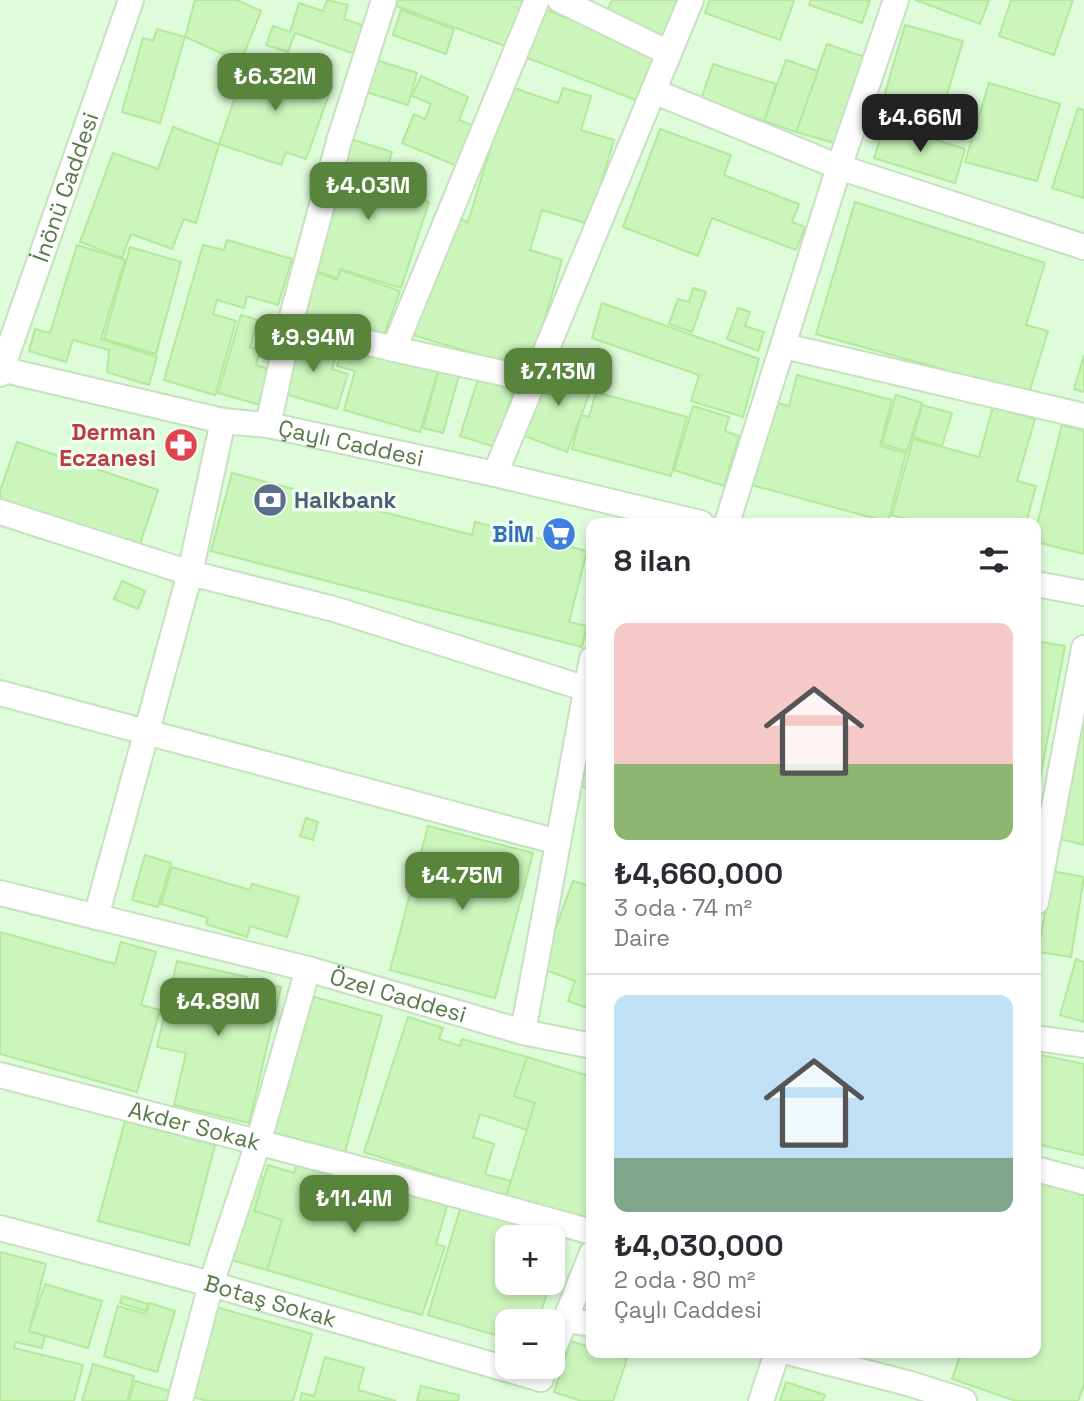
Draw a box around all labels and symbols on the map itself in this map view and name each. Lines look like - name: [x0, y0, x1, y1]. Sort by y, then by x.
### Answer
- pin: ₺6.32M: [218, 54, 332, 113]
- pin: ₺4.66M: [863, 94, 977, 154]
- street label: İnönü Caddesi: [25, 108, 105, 266]
- pin: ₺4.03M: [311, 162, 425, 222]
- pin: ₺9.94M: [256, 314, 370, 374]
- pin: ₺7.13M: [501, 348, 615, 408]
- street label: Çaylı Caddesi: [276, 413, 426, 473]
- place label: Derman Eczanesi: [59, 417, 156, 473]
- pharmacy icon: Derman Eczanesi: [162, 426, 200, 464]
- bank icon: Halkbank: [251, 481, 289, 519]
- place label: Halkbank: [294, 485, 397, 515]
- supermarket icon: BİM: [540, 515, 578, 553]
- place label: BİM: [492, 519, 534, 549]
- pin: ₺4.75M: [405, 852, 519, 912]
- street label: Özel Caddesi: [326, 961, 470, 1030]
- pin: ₺4.89M: [161, 978, 275, 1038]
- street label: Akder Sokak: [125, 1094, 264, 1157]
- pin: ₺11.4M: [297, 1176, 411, 1235]
- street label: Botaş Sokak: [200, 1268, 340, 1334]

